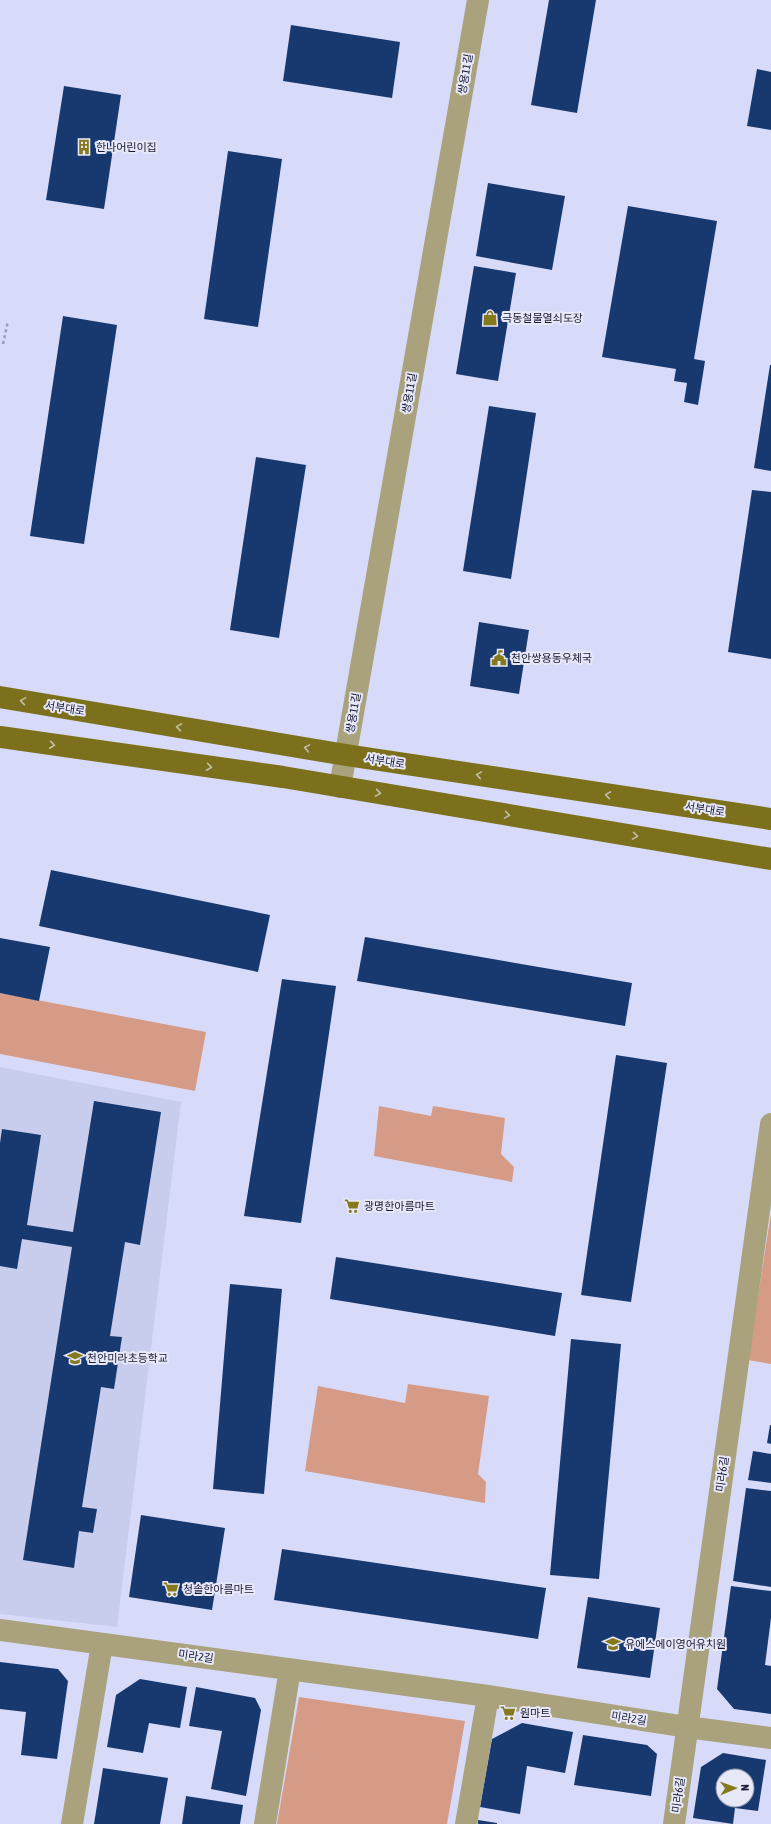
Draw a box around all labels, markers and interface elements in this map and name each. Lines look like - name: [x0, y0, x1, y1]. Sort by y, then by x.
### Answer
- street label: 쌍용11길: [456, 53, 474, 95]
- building icon: 한나어린이집: [75, 138, 93, 156]
- place label: 한나어린이집: [96, 141, 157, 153]
- shop icon: 극동철물열쇠도장: [481, 309, 499, 327]
- place label: 극동철물열쇠도장: [502, 312, 583, 324]
- street label: 쌍용11길: [400, 372, 418, 414]
- public building icon: 천안쌍용동우체국: [490, 649, 508, 667]
- place label: 천안쌍용동우체국: [511, 652, 592, 664]
- street label: 쌍용11길: [344, 692, 362, 734]
- one-way arrow: [20, 697, 26, 706]
- street label: 서부대로: [44, 699, 86, 717]
- one-way arrow: [176, 723, 182, 732]
- one-way arrow: [49, 740, 56, 749]
- one-way arrow: [304, 745, 311, 753]
- street label: 서부대로: [364, 752, 406, 770]
- one-way arrow: [206, 762, 212, 771]
- one-way arrow: [476, 771, 482, 780]
- one-way arrow: [375, 788, 381, 797]
- one-way arrow: [605, 791, 611, 800]
- street label: 서부대로: [684, 800, 726, 818]
- one-way arrow: [503, 810, 510, 818]
- one-way arrow: [632, 831, 638, 840]
- supermarket icon: 광명한아름마트: [343, 1197, 361, 1215]
- place label: 광명한아름마트: [364, 1200, 435, 1212]
- school or university icon: 천안미라초등학교: [66, 1349, 84, 1367]
- place label: 천안미라초등학교: [87, 1352, 168, 1364]
- street label: 미라6길: [714, 1456, 730, 1492]
- supermarket icon: 청솔한아름마트: [162, 1580, 180, 1598]
- place label: 청솔한아름마트: [183, 1583, 254, 1595]
- school or university icon: 유에스에이영어유치원: [604, 1635, 622, 1653]
- place label: 유에스에이영어유치원: [625, 1638, 726, 1650]
- street label: 미라2길: [178, 1648, 214, 1664]
- supermarket icon: 원마트: [499, 1704, 517, 1722]
- place label: 원마트: [520, 1707, 550, 1719]
- street label: 미라2길: [611, 1709, 647, 1727]
- north arrow: [715, 1768, 755, 1808]
- street label: 미라6길: [670, 1777, 686, 1813]
- text: N: [739, 1784, 751, 1791]

